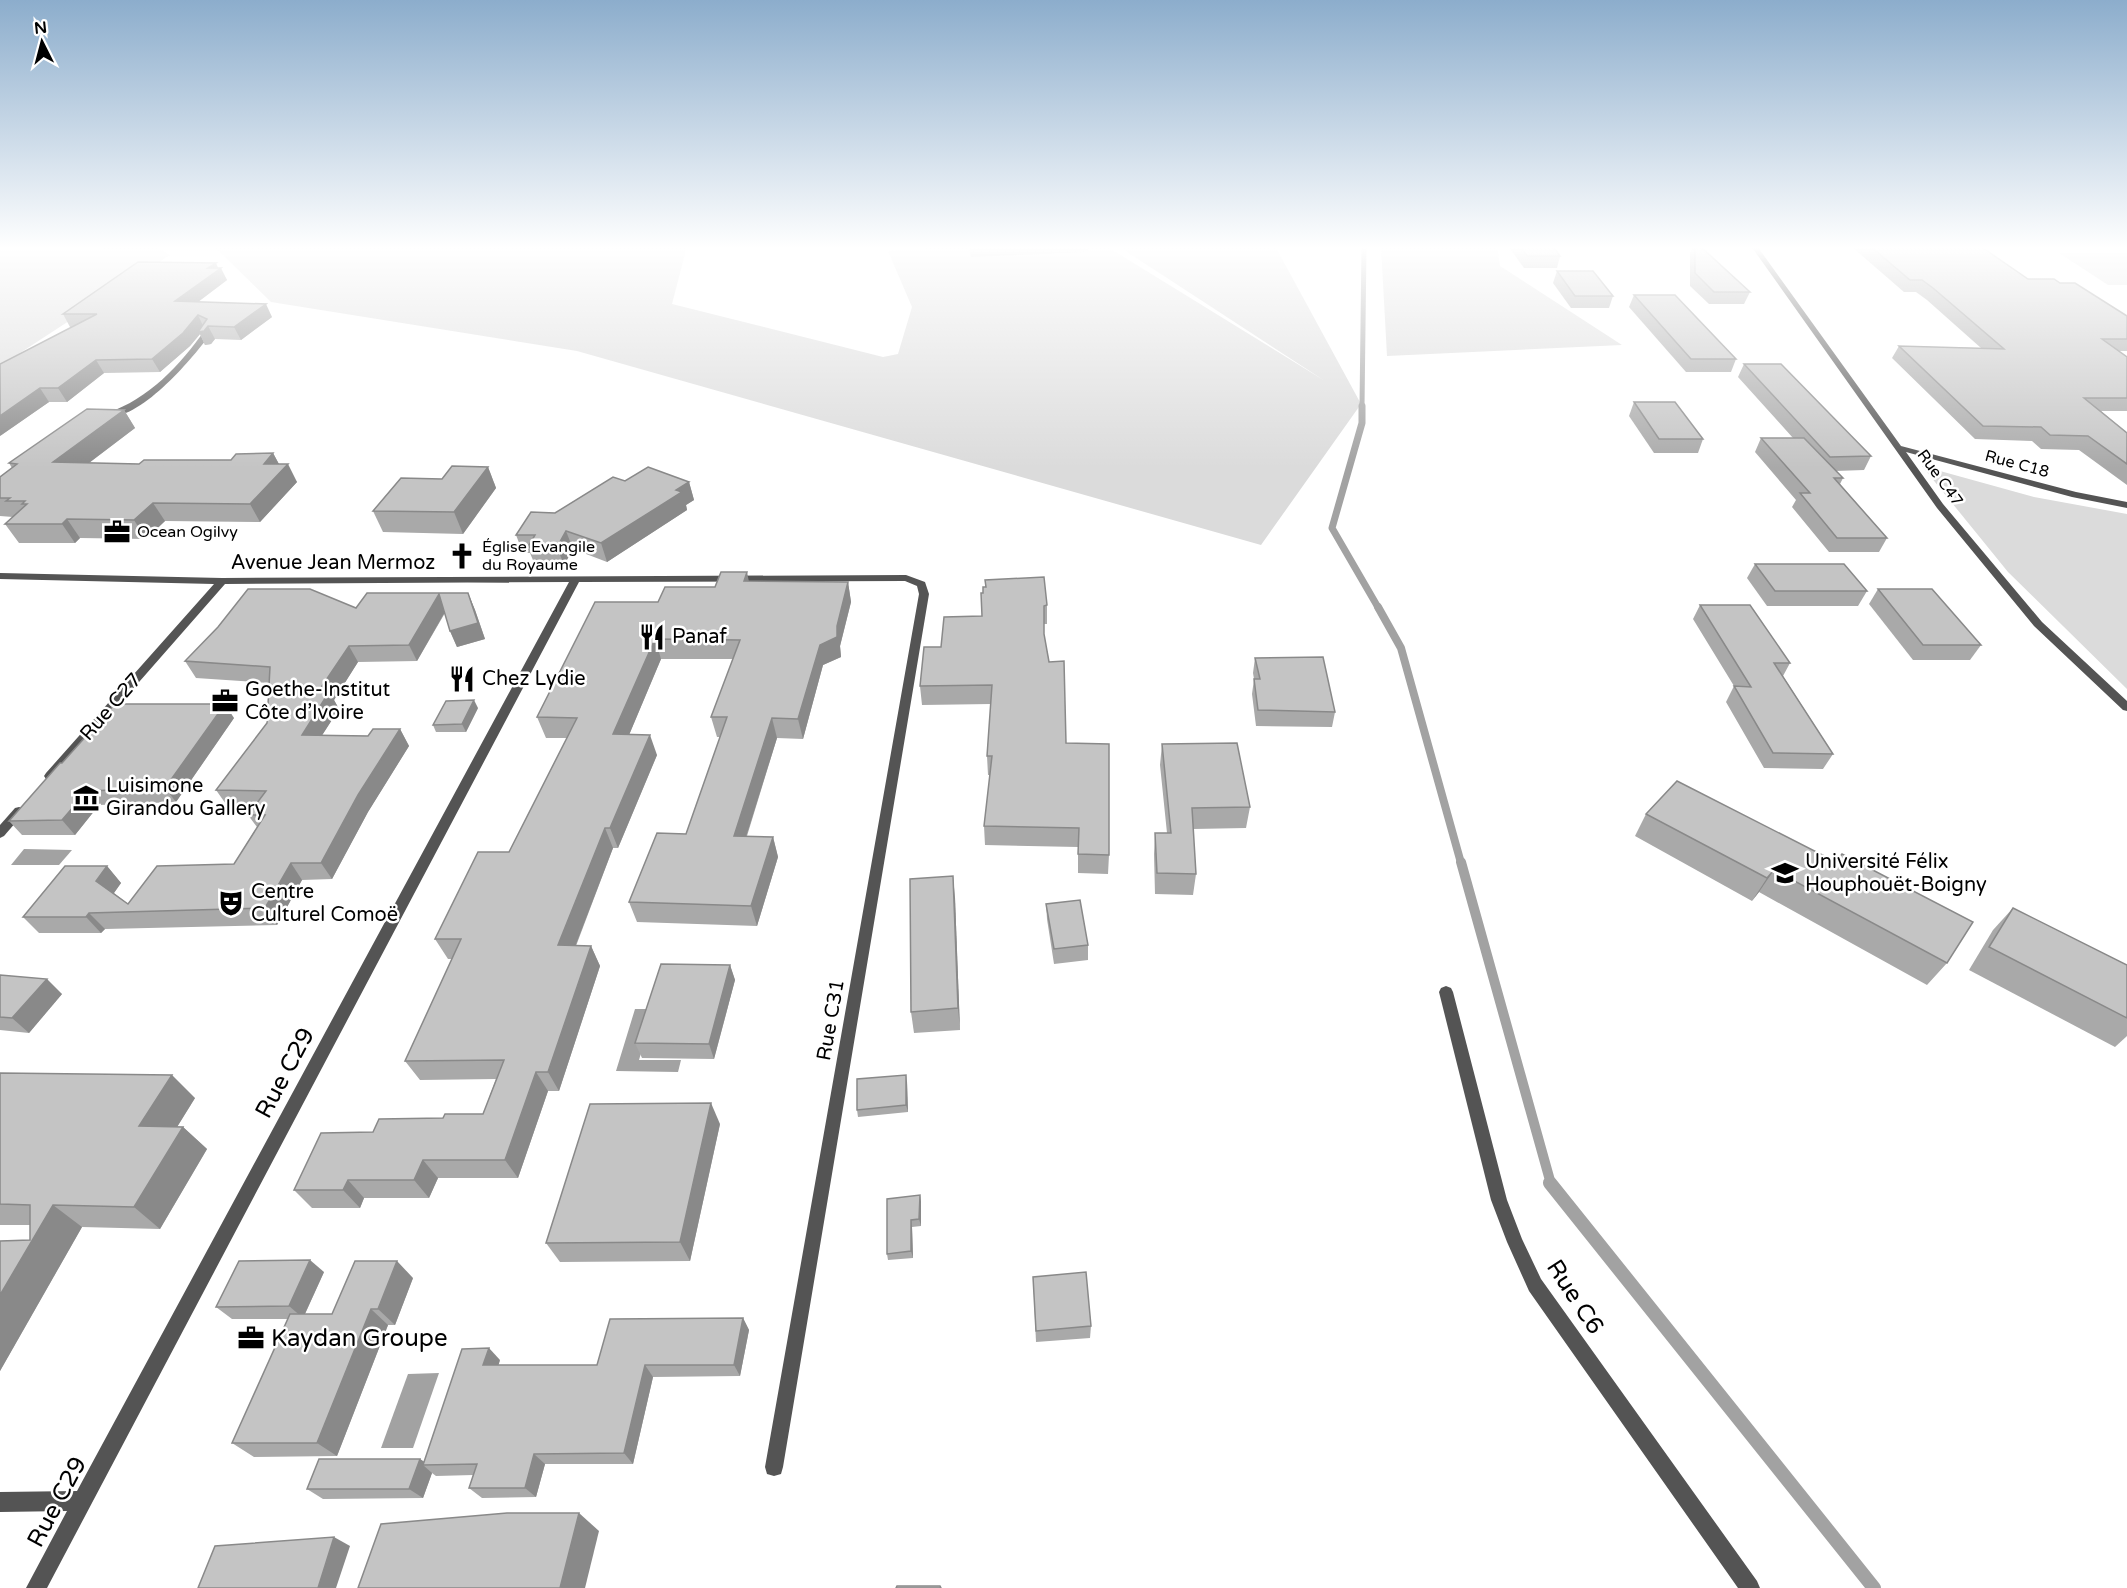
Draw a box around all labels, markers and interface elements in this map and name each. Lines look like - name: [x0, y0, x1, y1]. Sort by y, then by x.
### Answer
- north arrow: [12, 12, 72, 72]
- text: N: [33, 17, 48, 39]
- street label: Rue C47: [1913, 446, 1967, 510]
- street label: Rue C18: [1983, 446, 2051, 482]
- office icon: Ocean Ogilvy: [102, 517, 132, 547]
- place label: Ocean Ogilvy: [137, 522, 238, 542]
- place label: Église Evangile du Royaume: [482, 537, 595, 575]
- church icon: Église Evangile du Royaume: [447, 541, 477, 571]
- street label: Avenue Jean Mermoz: [231, 551, 435, 575]
- restaurant icon: Panaf: [637, 622, 667, 652]
- place label: Panaf: [672, 625, 727, 649]
- restaurant icon: Chez Lydie: [447, 664, 477, 694]
- place label: Chez Lydie: [482, 667, 586, 691]
- street label: Rue C27: [75, 668, 147, 746]
- place label: Goethe-Institut Côte d’Ivoire: [245, 678, 391, 725]
- office icon: Goethe-Institut Côte d’Ivoire: [210, 686, 240, 716]
- place label: Luisimone Girandou Gallery: [106, 774, 266, 821]
- museum icon: Luisimone Girandou Gallery: [71, 783, 101, 813]
- place label: Université Félix Houphouët-Boigny: [1805, 850, 1987, 897]
- school or university icon: Université Félix Houphouët-Boigny: [1770, 858, 1800, 888]
- place label: Centre Culturel Comoë: [251, 880, 398, 927]
- theatre icon: Centre Culturel Comoë: [216, 888, 246, 918]
- street label: Rue C31: [812, 978, 850, 1062]
- street label: Rue C29: [249, 1023, 321, 1123]
- street label: Rue C6: [1540, 1254, 1610, 1340]
- office icon: Kaydan Groupe: [236, 1323, 266, 1353]
- place label: Kaydan Groupe: [271, 1324, 448, 1353]
- street label: Rue C29: [21, 1452, 93, 1552]

